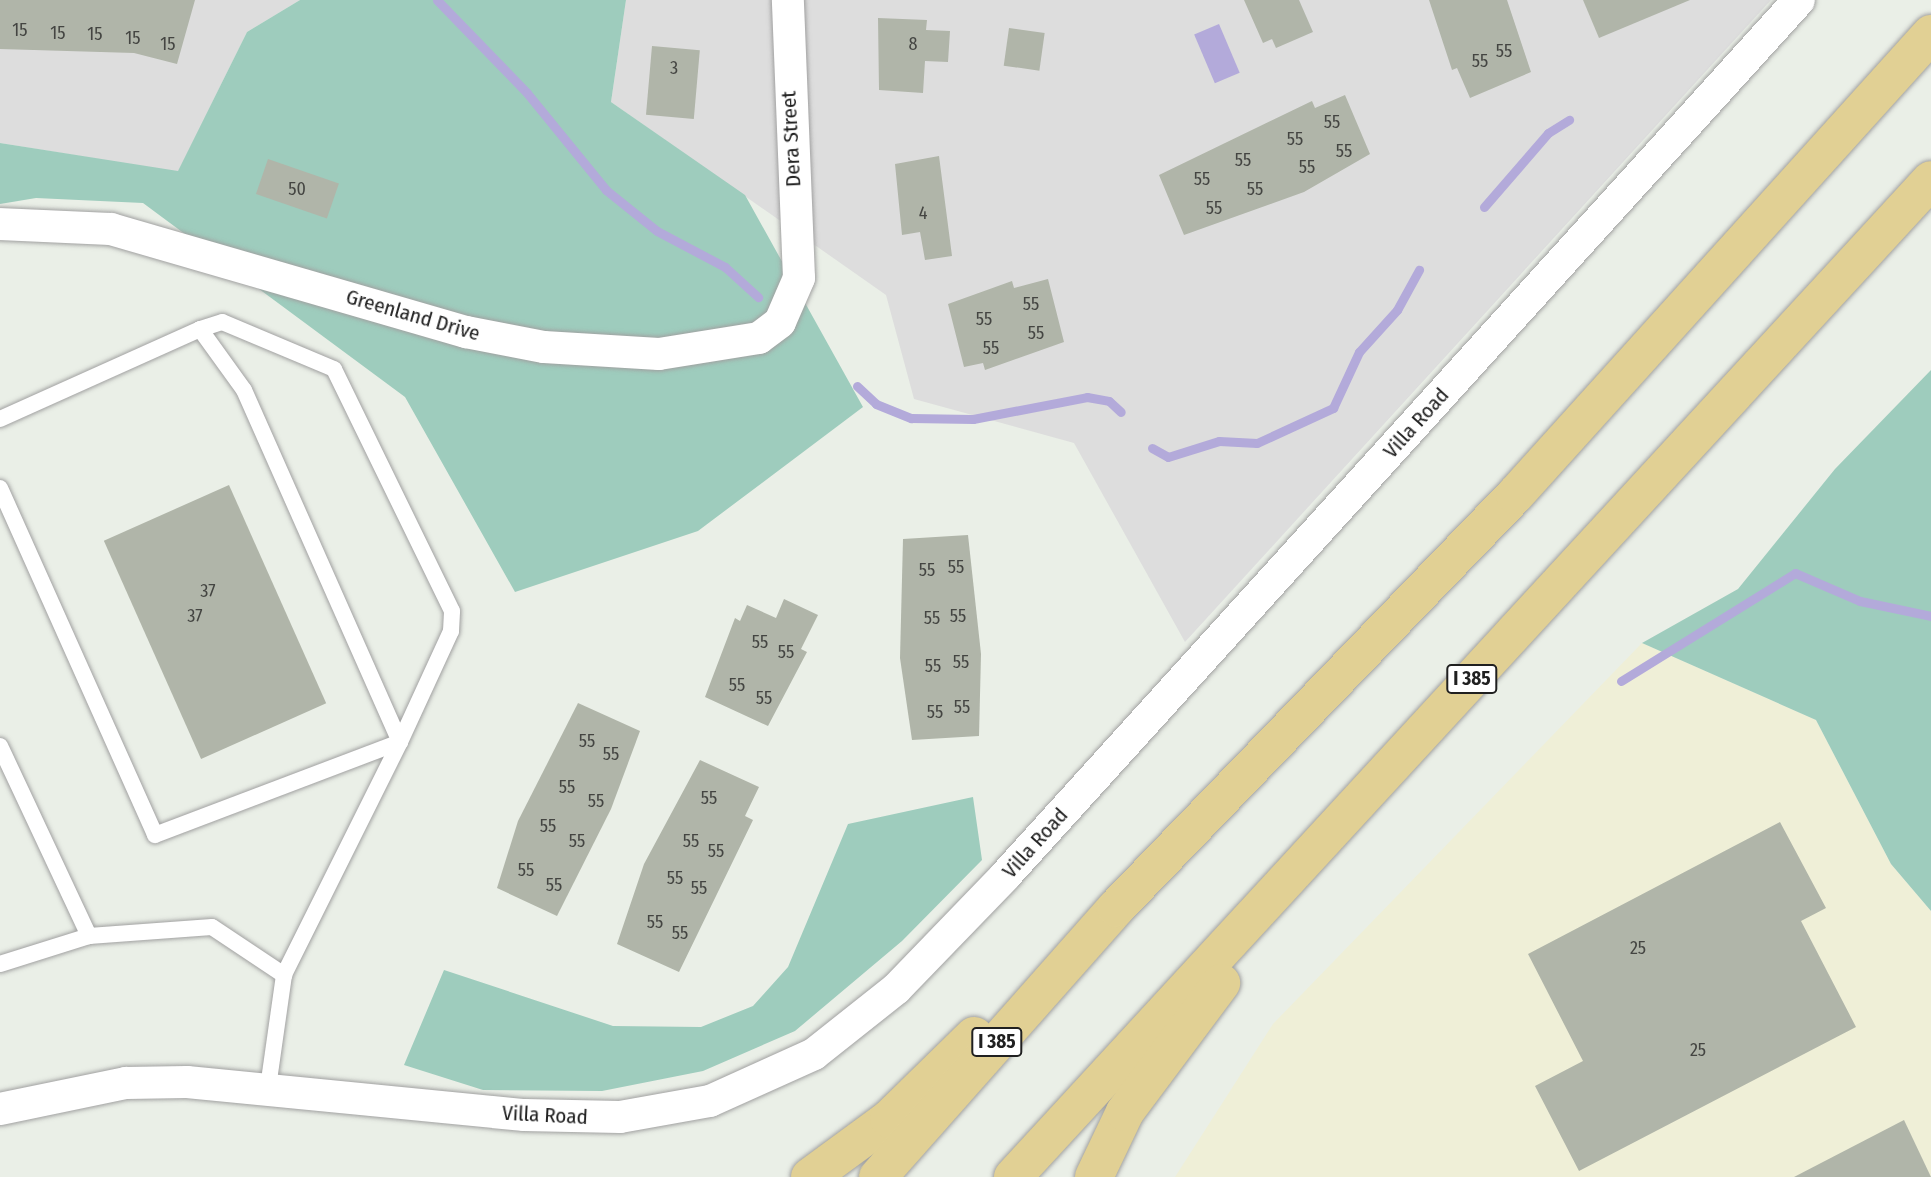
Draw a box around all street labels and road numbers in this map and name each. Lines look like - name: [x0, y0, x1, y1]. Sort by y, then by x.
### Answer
- street label: Dera Street: [776, 90, 806, 188]
- street label: Greenland Drive: [343, 284, 483, 346]
- street label: Villa Road: [1378, 383, 1454, 463]
- road number: I 385: [1446, 664, 1498, 694]
- street label: Villa Road: [997, 803, 1073, 883]
- road number: I 385: [971, 1026, 1023, 1058]
- street label: Villa Road: [502, 1100, 588, 1130]

